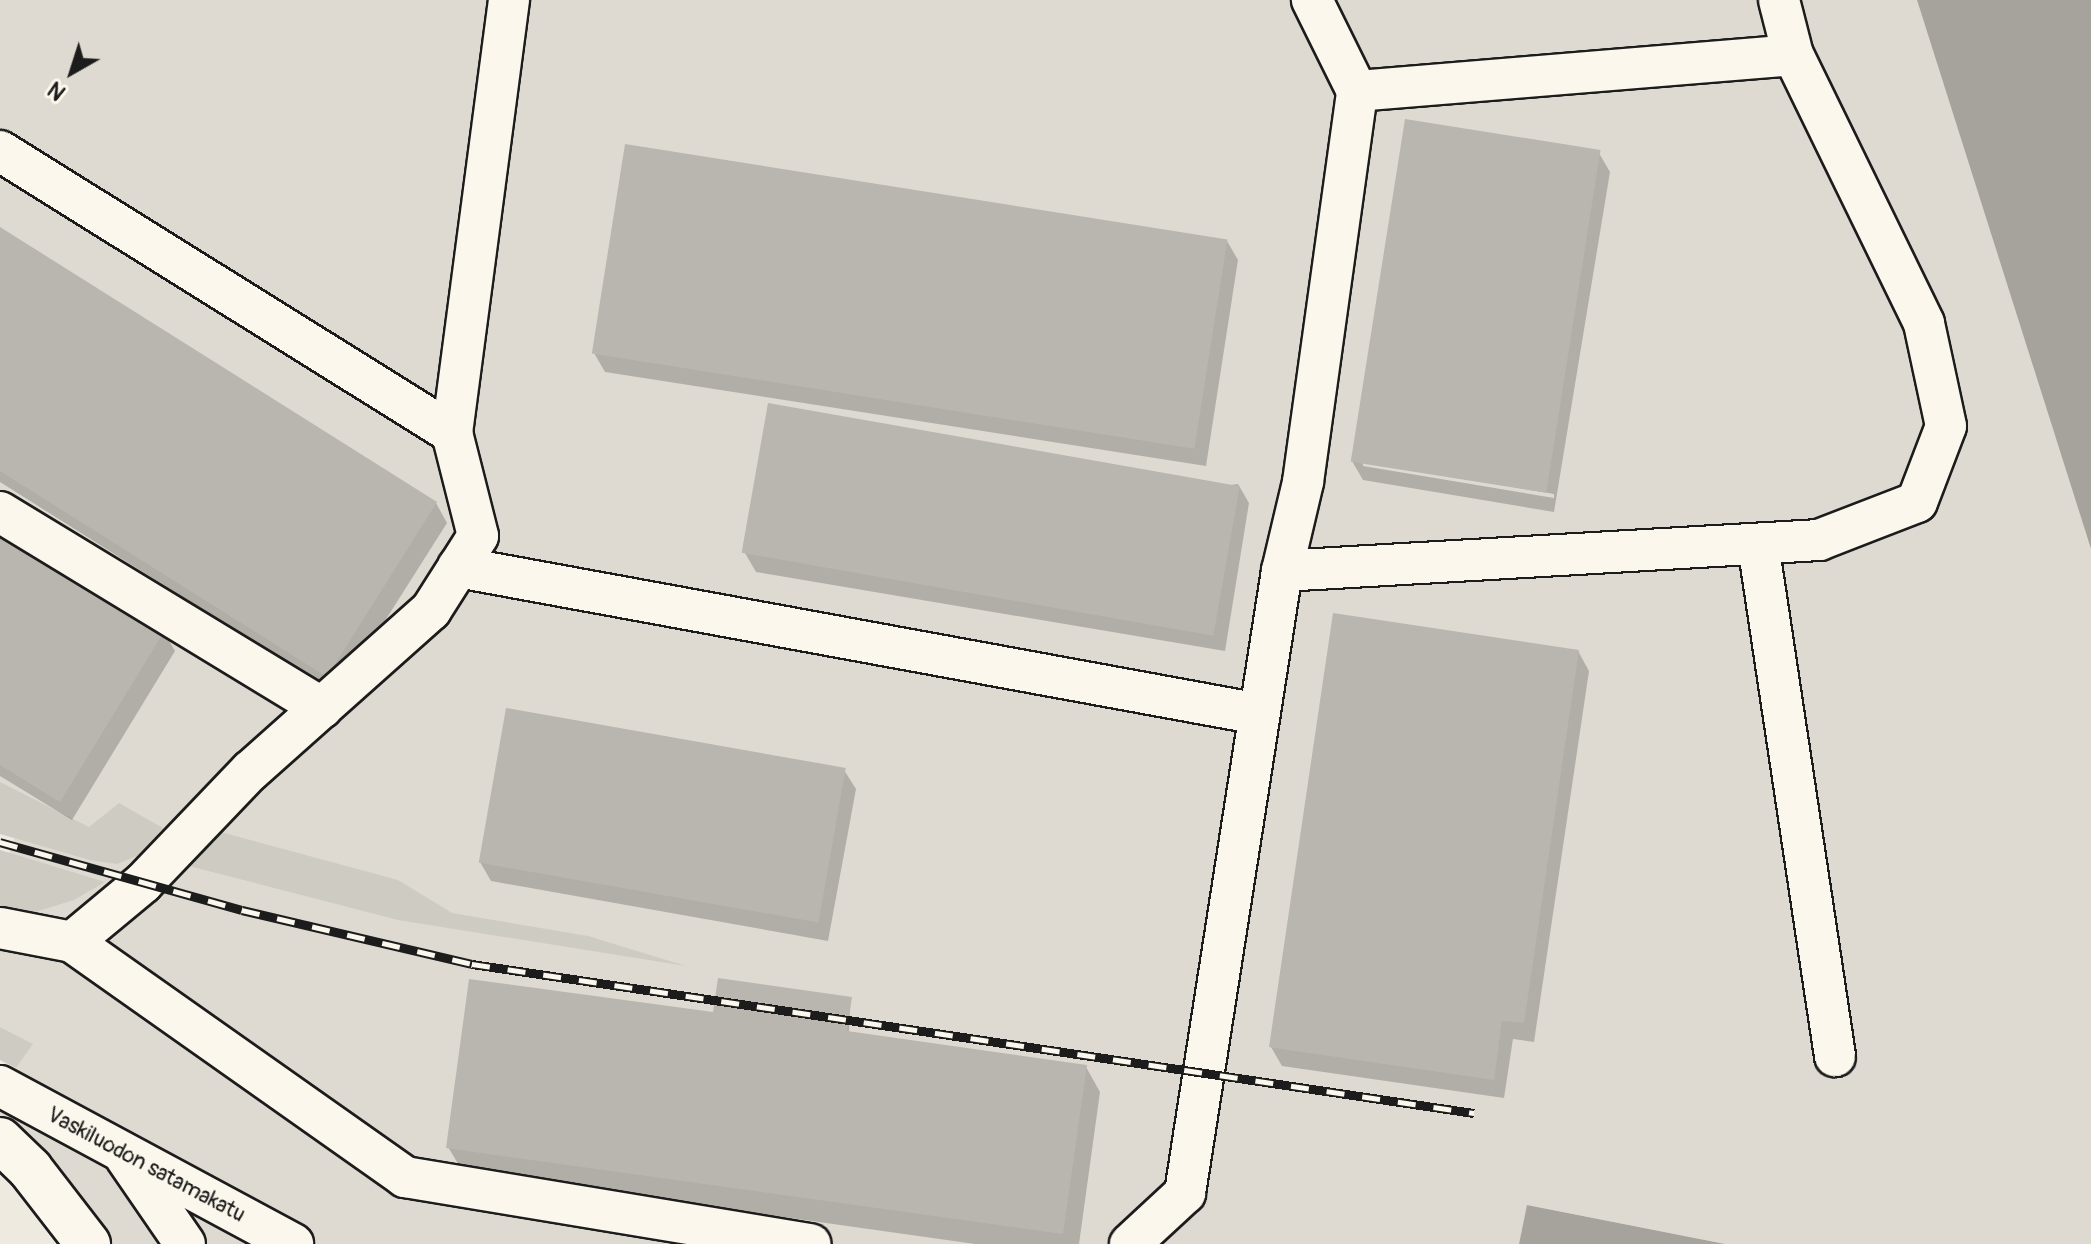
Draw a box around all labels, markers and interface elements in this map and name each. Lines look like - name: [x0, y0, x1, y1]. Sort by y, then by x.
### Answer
- north arrow: [32, 32, 112, 112]
- text: N: [42, 75, 71, 106]
- street label: Vaskiluodon satamakatu: [42, 1102, 250, 1228]

